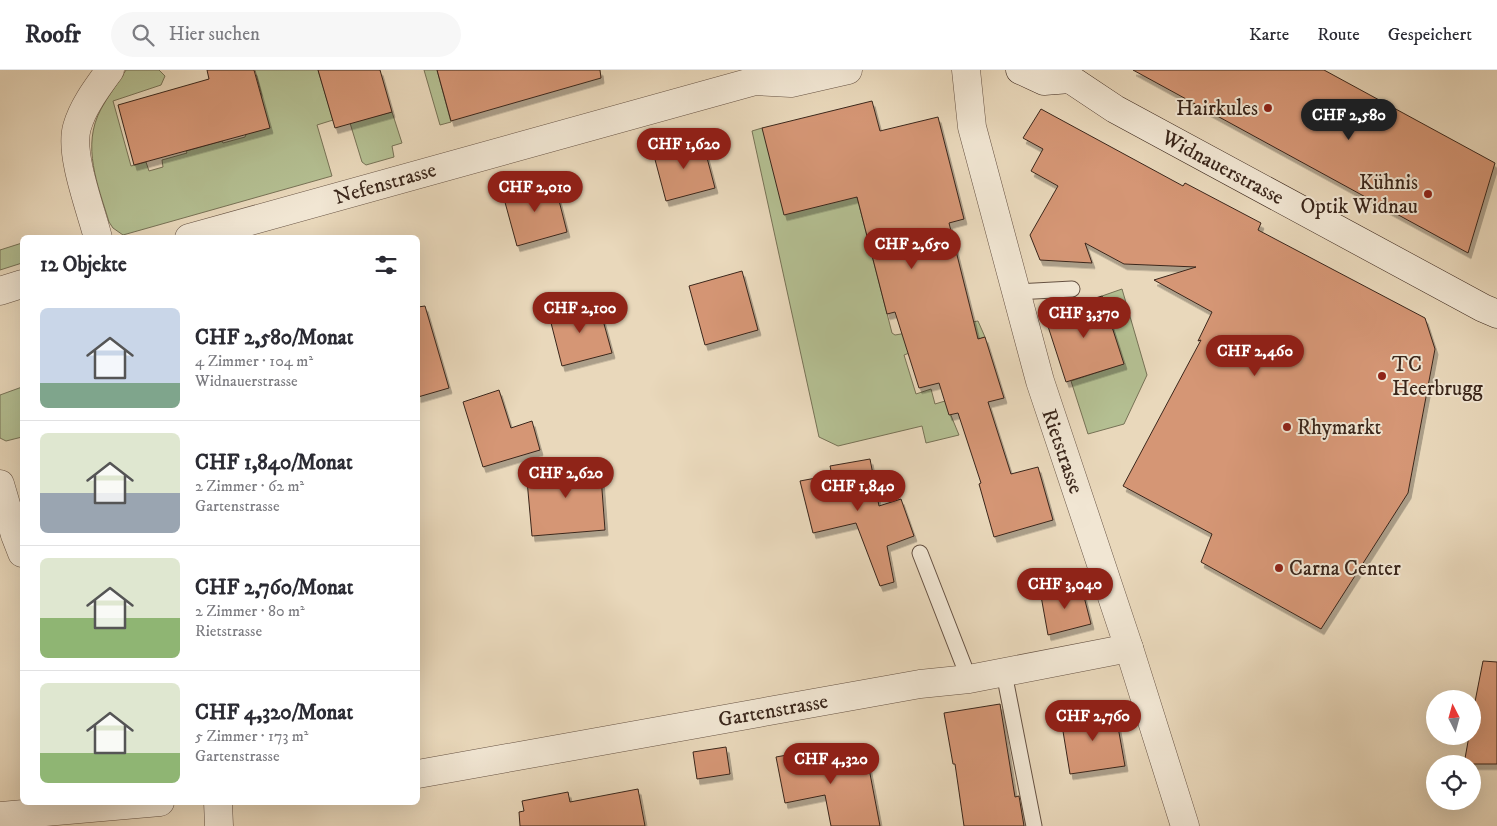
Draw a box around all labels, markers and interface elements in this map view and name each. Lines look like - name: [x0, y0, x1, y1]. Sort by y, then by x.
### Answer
- search box: [111, 12, 461, 57]
- text: Roofr: [25, 20, 81, 50]
- icon: search: [129, 21, 157, 49]
- text: Hier suchen: [169, 23, 260, 46]
- text: Karte: [1249, 24, 1289, 46]
- text: Route: [1317, 24, 1360, 46]
- text: Gespeichert: [1388, 24, 1472, 46]
- place label: Hairkules: [1176, 96, 1258, 122]
- pin: CHF 2,580: [1292, 98, 1406, 141]
- marker: Hairkules: [1262, 102, 1274, 114]
- text: CHF 2,580: [1312, 105, 1386, 125]
- street label: Widnauerstrasse: [1156, 124, 1288, 211]
- pin: CHF 1,620: [627, 128, 741, 170]
- text: CHF 1,620: [648, 134, 720, 154]
- street label: Nefenstrasse: [331, 157, 440, 211]
- pin: CHF 2,010: [478, 170, 592, 213]
- place label: Kühnis Optik Widnau: [1300, 170, 1418, 220]
- text: CHF 2,010: [499, 177, 571, 197]
- marker: Kühnis Optik Widnau: [1422, 188, 1434, 200]
- pin: CHF 2,650: [855, 228, 969, 270]
- text: CHF 2,650: [875, 234, 949, 254]
- icon: filters: [372, 251, 400, 279]
- text: 12 Objekte: [40, 252, 127, 278]
- pin: CHF 2,100: [523, 292, 637, 334]
- pin: CHF 3,370: [1027, 296, 1141, 339]
- text: CHF 2,100: [544, 298, 616, 318]
- text: CHF 3,370: [1049, 303, 1119, 323]
- text: CHF 2,580/Monat: [195, 325, 354, 351]
- icon: home: [80, 328, 140, 388]
- pin: CHF 2,460: [1198, 334, 1312, 377]
- text: CHF 2,460: [1217, 341, 1293, 361]
- text: 4 Zimmer · 104 m²: [195, 351, 313, 371]
- place label: TC Heerbrugg: [1392, 352, 1483, 402]
- marker: TC Heerbrugg: [1376, 370, 1388, 382]
- text: Widnauerstrasse: [195, 371, 298, 391]
- street label: Rietstrasse: [1035, 405, 1089, 497]
- place label: Rhymarkt: [1297, 415, 1381, 441]
- marker: Rhymarkt: [1281, 421, 1293, 433]
- text: CHF 1,840/Monat: [195, 450, 353, 476]
- icon: home: [80, 453, 140, 513]
- pin: CHF 2,620: [509, 456, 623, 499]
- text: CHF 2,620: [529, 463, 603, 483]
- pin: CHF 1,840: [801, 470, 915, 512]
- text: 2 Zimmer · 62 m²: [195, 476, 304, 496]
- text: CHF 1,840: [821, 476, 895, 496]
- text: Gartenstrasse: [195, 496, 280, 516]
- place label: Carna Center: [1289, 556, 1401, 582]
- marker: Carna Center: [1273, 562, 1285, 574]
- pin: CHF 3,040: [1008, 568, 1122, 610]
- text: CHF 3,040: [1028, 574, 1102, 594]
- text: CHF 2,760/Monat: [195, 575, 354, 601]
- icon: home: [80, 578, 140, 638]
- text: 2 Zimmer · 80 m²: [195, 601, 305, 621]
- text: Rietstrasse: [195, 621, 262, 641]
- street label: Gartenstrasse: [716, 688, 830, 733]
- north arrow: [1426, 690, 1481, 745]
- map controls: [1426, 690, 1481, 810]
- text: CHF 4,320/Monat: [195, 700, 353, 726]
- pin: CHF 2,760: [1036, 700, 1150, 742]
- icon: home: [80, 703, 140, 763]
- text: CHF 2,760: [1056, 706, 1130, 726]
- text: 5 Zimmer · 173 m²: [195, 726, 309, 746]
- pin: CHF 4,320: [774, 742, 888, 785]
- text: Gartenstrasse: [195, 746, 280, 766]
- text: CHF 4,320: [794, 749, 868, 769]
- button: locate: [1426, 755, 1481, 810]

